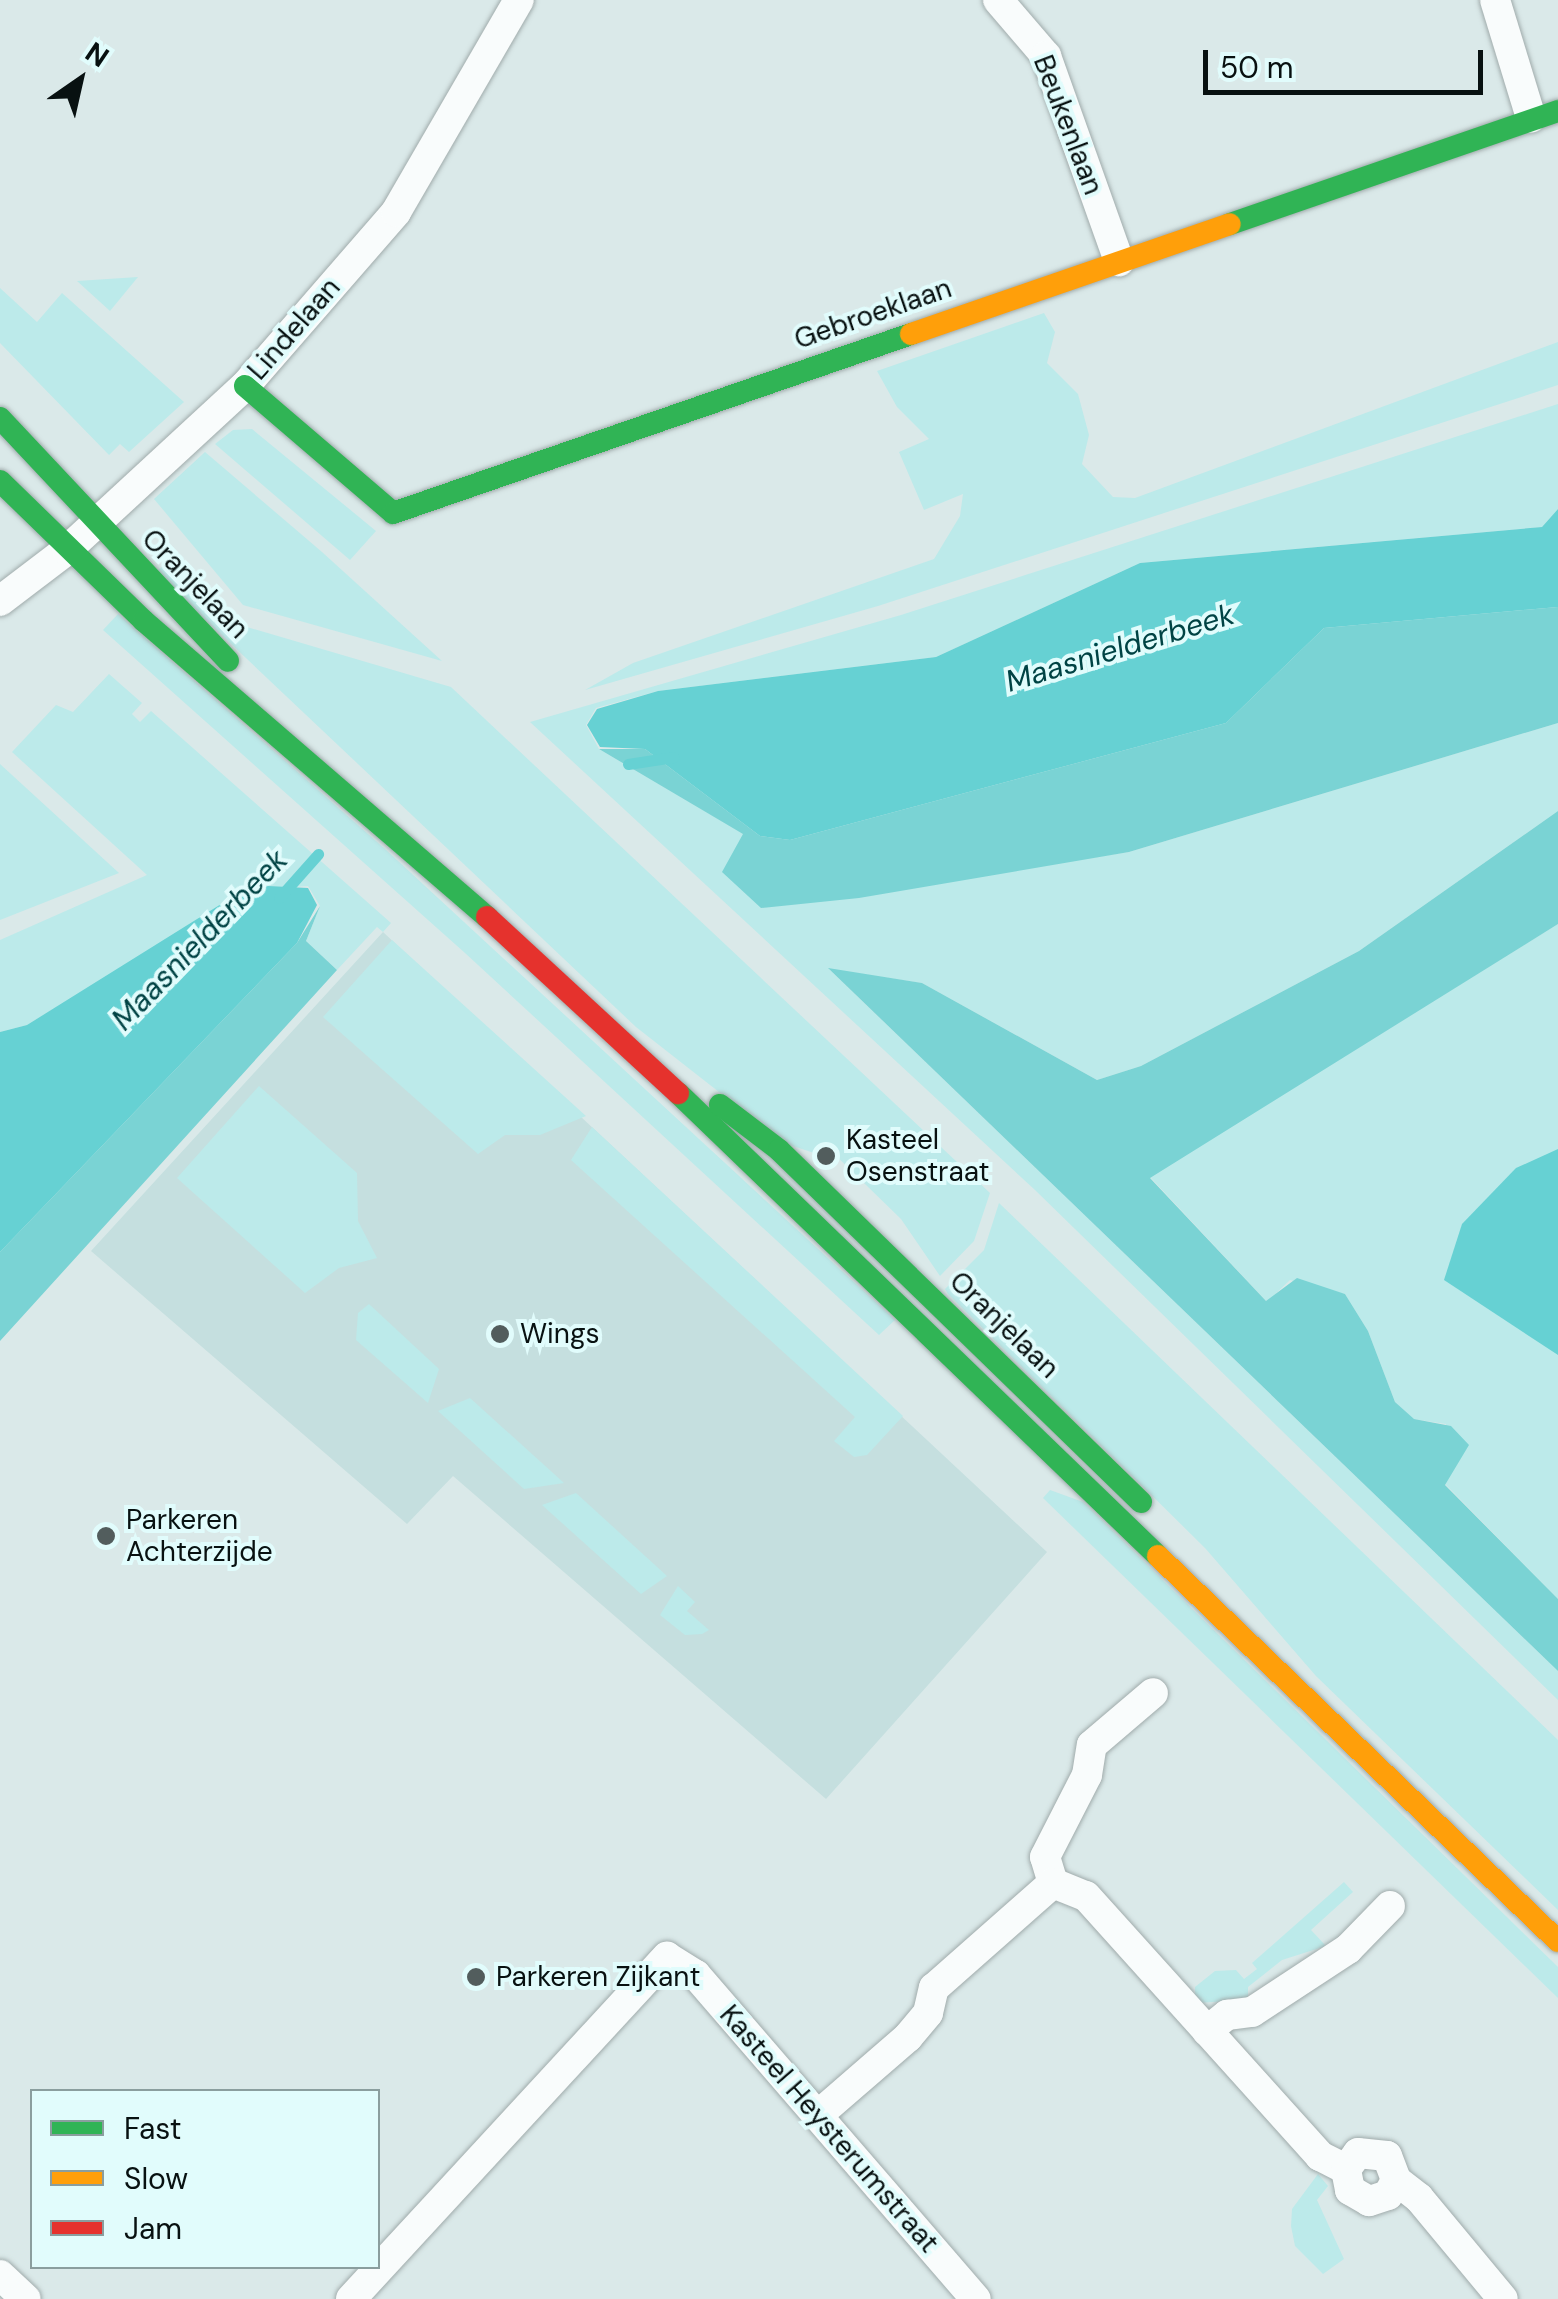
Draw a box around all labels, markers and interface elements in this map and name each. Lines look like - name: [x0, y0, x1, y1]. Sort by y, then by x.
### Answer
- north arrow: [30, 30, 130, 130]
- scale bar: [1208, 30, 1488, 92]
- text: N: [78, 34, 116, 76]
- text: 50 m: [1220, 48, 1294, 87]
- street label: Beukenlaan: [1026, 51, 1110, 199]
- street label: Lindelaan: [241, 271, 347, 387]
- street label: Gebroeklaan: [790, 271, 956, 357]
- street label: Oranjelaan: [135, 522, 255, 646]
- water label: Maasnielderbeek: [1001, 596, 1239, 700]
- water label: Maasnielderbeek: [105, 842, 295, 1038]
- place label: Kasteel Osenstraat: [846, 1123, 990, 1189]
- marker: Kasteel Osenstraat: [815, 1145, 837, 1167]
- street label: Oranjelaan: [942, 1265, 1066, 1385]
- place label: Wings: [520, 1317, 600, 1351]
- marker: Wings: [489, 1323, 511, 1345]
- place label: Parkeren Achterzijde: [126, 1503, 273, 1569]
- marker: Parkeren Achterzijde: [95, 1525, 117, 1547]
- place label: Parkeren Zijkant: [496, 1960, 700, 1994]
- marker: Parkeren Zijkant: [465, 1966, 487, 1988]
- street label: Kasteel Heysterumstraat: [712, 1998, 946, 2260]
- legend: [30, 2089, 380, 2269]
- text: Fast: [124, 2109, 182, 2148]
- text: Slow: [124, 2159, 188, 2198]
- text: Jam: [124, 2209, 182, 2248]

